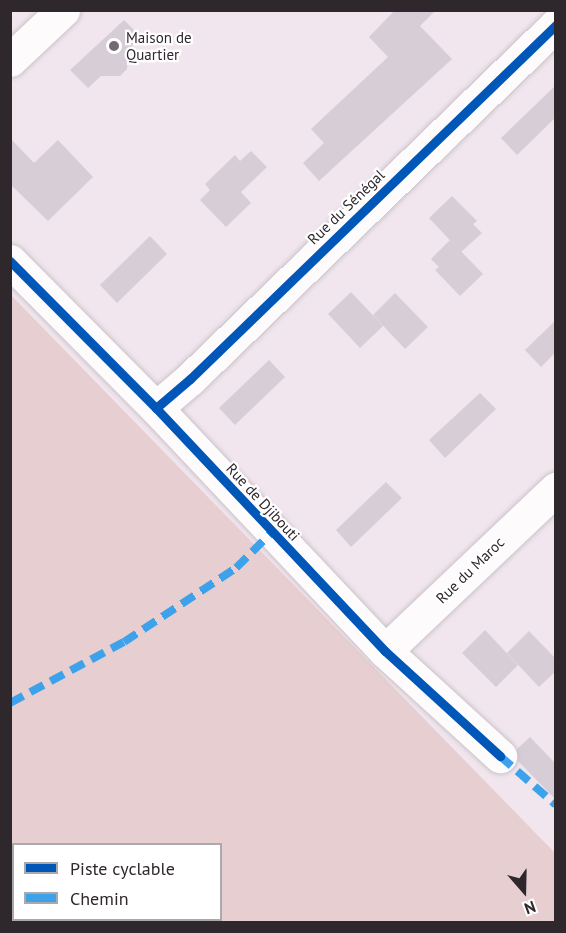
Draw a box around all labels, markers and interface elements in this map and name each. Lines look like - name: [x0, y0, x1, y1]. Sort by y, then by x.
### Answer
- place label: Maison de Quartier: [126, 28, 192, 63]
- marker: Maison de Quartier: [107, 39, 121, 53]
- street label: Rue du Sénégal: [304, 166, 388, 248]
- street label: Rue de Djibouti: [223, 460, 303, 544]
- street label: Rue du Maroc: [432, 533, 508, 607]
- legend: [12, 843, 222, 921]
- text: Piste cyclable: [70, 857, 175, 880]
- north arrow: [494, 861, 554, 921]
- text: Chemin: [70, 887, 129, 910]
- text: N: [522, 897, 539, 919]

